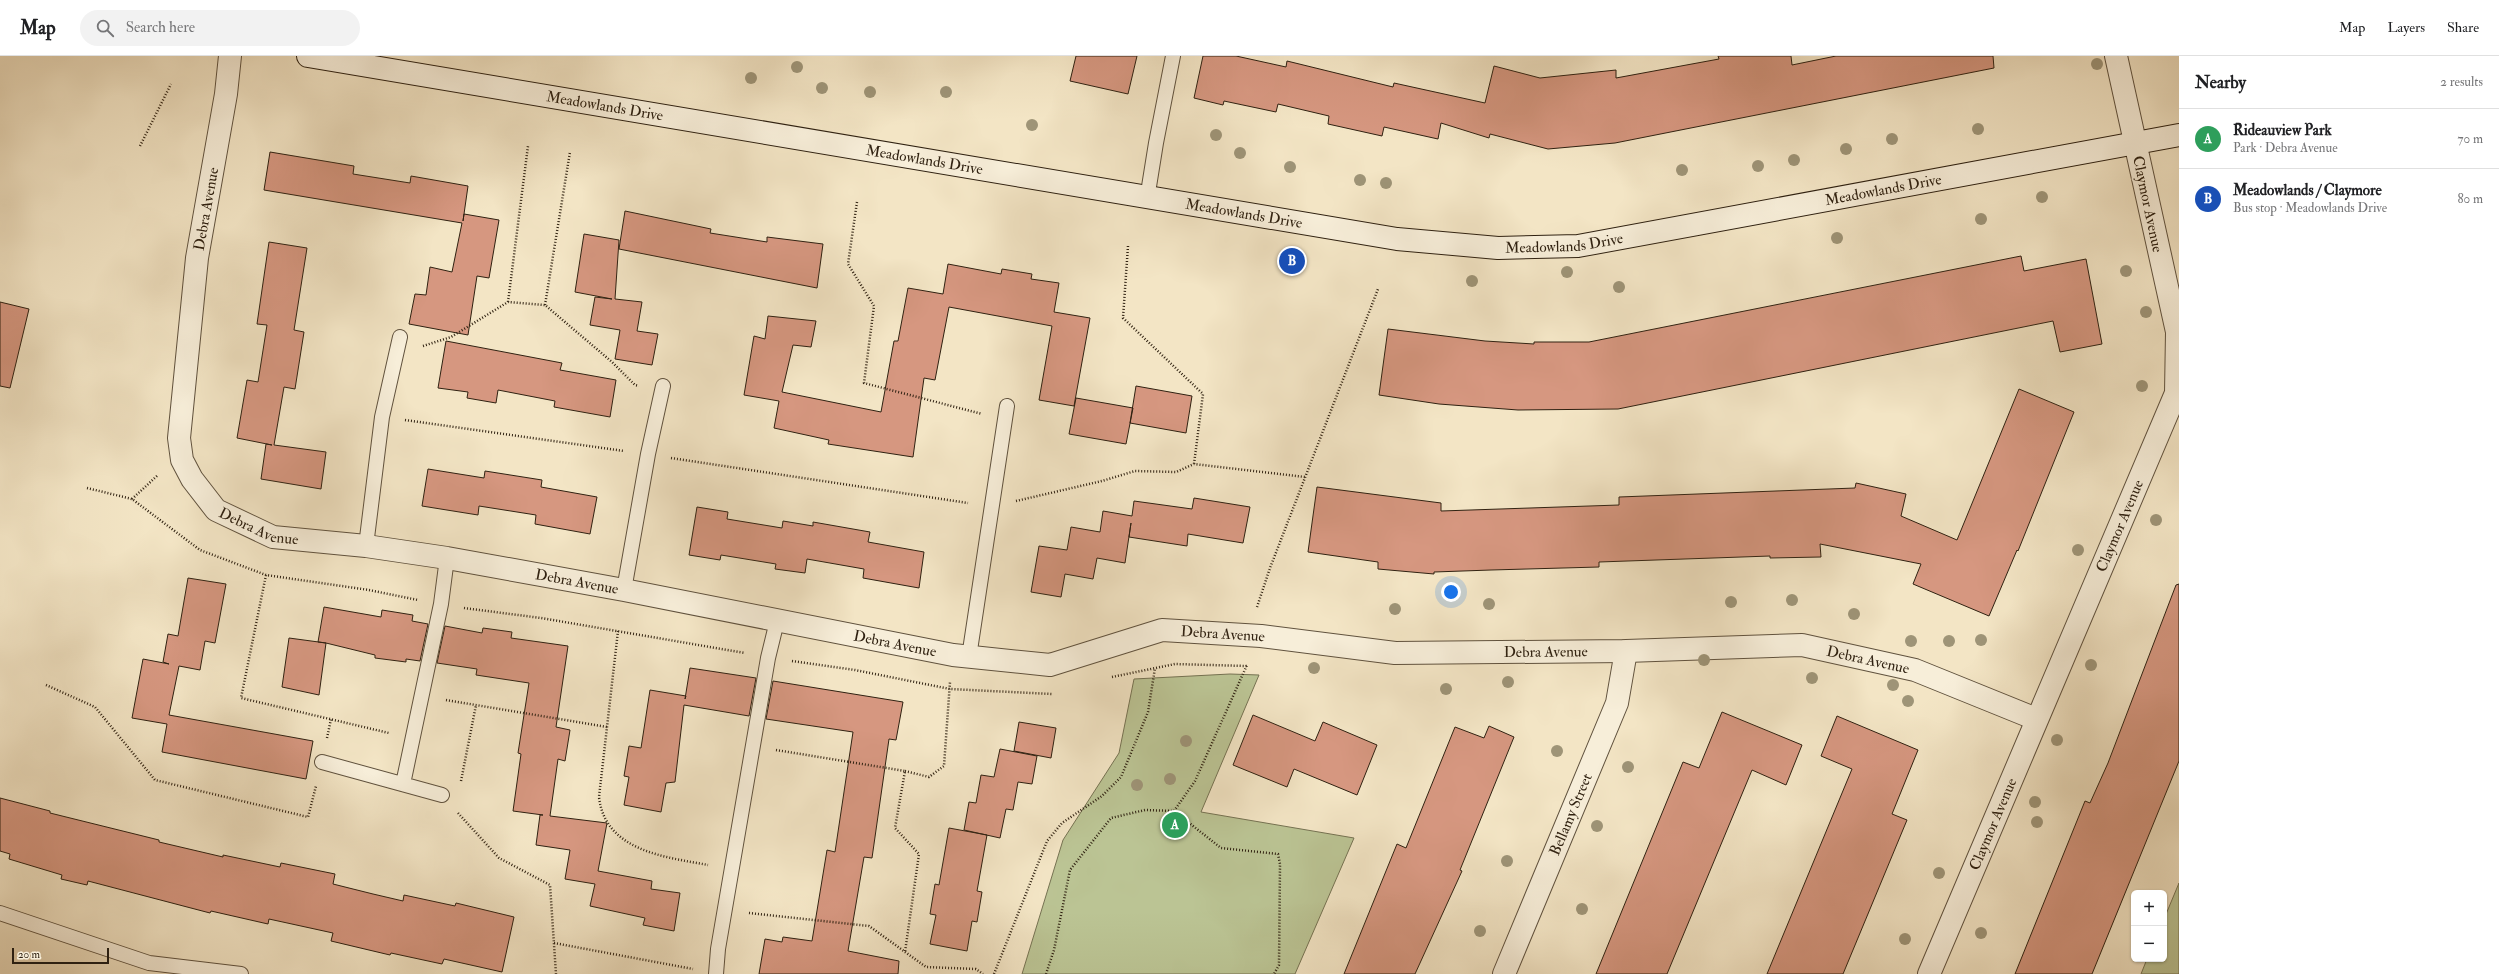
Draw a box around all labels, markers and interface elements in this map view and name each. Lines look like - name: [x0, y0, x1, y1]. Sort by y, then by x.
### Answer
- search box: [80, 10, 360, 46]
- text: Map: [20, 16, 56, 40]
- icon: search: [94, 17, 116, 39]
- text: Search here: [126, 18, 195, 37]
- text: Map: [2339, 19, 2365, 36]
- text: Layers: [2387, 19, 2425, 36]
- text: Share: [2447, 19, 2479, 36]
- text: Nearby: [2195, 72, 2246, 93]
- text: 2 results: [2440, 74, 2483, 90]
- street label: Meadowlands Drive: [545, 87, 665, 126]
- text: Rideauview Park: [2233, 121, 2332, 140]
- text: A: [2204, 131, 2212, 147]
- text: 70 m: [2458, 131, 2483, 147]
- text: Park · Debra Avenue: [2233, 140, 2338, 156]
- street label: Meadowlands Drive: [864, 141, 984, 179]
- street label: Claymor Avenue: [2128, 154, 2167, 254]
- street label: Debra Avenue: [190, 166, 223, 252]
- street label: Meadowlands Drive: [1823, 170, 1943, 210]
- text: Meadowlands / Claymore: [2233, 181, 2382, 200]
- text: B: [2204, 191, 2212, 207]
- text: 80 m: [2457, 191, 2483, 207]
- street label: Meadowlands Drive: [1184, 195, 1304, 233]
- text: Bus stop · Meadowlands Drive: [2233, 200, 2387, 216]
- street label: Meadowlands Drive: [1505, 229, 1624, 258]
- pin: B: [1279, 246, 1305, 276]
- street label: Claymor Avenue: [2092, 477, 2148, 575]
- street label: Debra Avenue: [216, 504, 299, 549]
- street label: Debra Avenue: [534, 565, 620, 599]
- your location: [1441, 582, 1461, 602]
- street label: Debra Avenue: [1180, 622, 1266, 646]
- street label: Debra Avenue: [852, 627, 938, 662]
- street label: Debra Avenue: [1504, 642, 1588, 662]
- street label: Debra Avenue: [1825, 642, 1911, 678]
- street label: Bellamy Street: [1545, 770, 1597, 859]
- street label: Claymor Avenue: [1965, 775, 2021, 873]
- pin: A: [1162, 810, 1188, 840]
- map controls: [2131, 890, 2167, 962]
- button: +: [2131, 890, 2167, 926]
- button: −: [2131, 926, 2167, 962]
- scale bar: [12, 946, 109, 965]
- text: 20 m: [18, 948, 40, 961]

